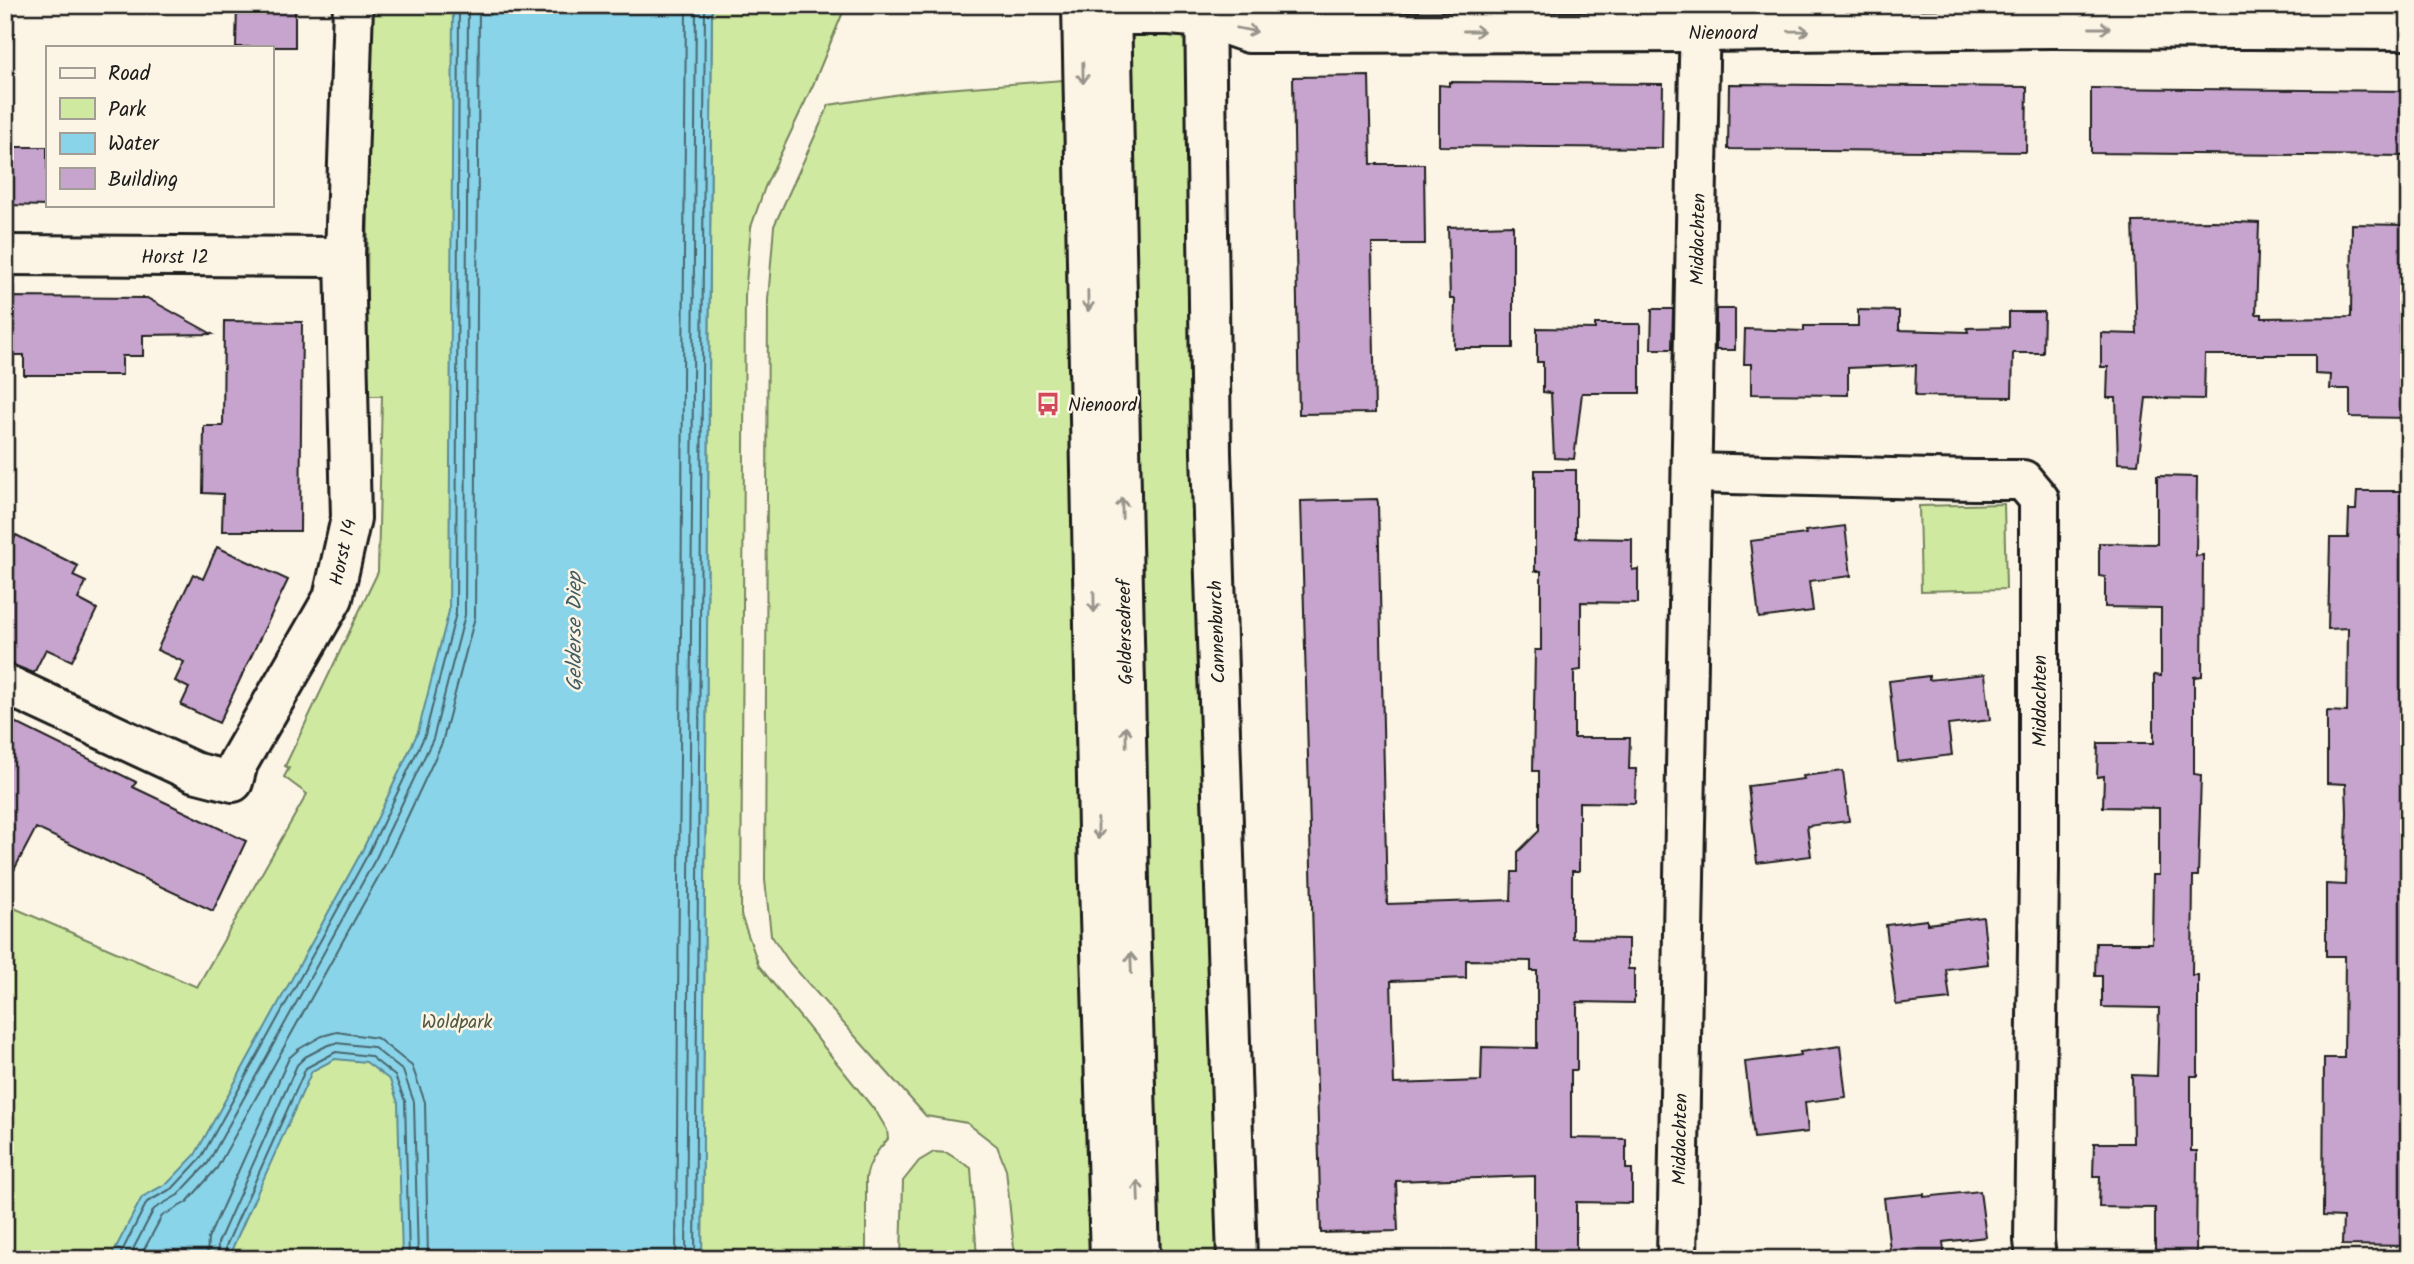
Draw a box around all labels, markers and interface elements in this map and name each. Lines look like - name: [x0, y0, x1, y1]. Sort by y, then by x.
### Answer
- street label: Nienoord: [1688, 19, 1758, 49]
- one-way arrow: [2088, 21, 2111, 35]
- one-way arrow: [1235, 24, 1258, 38]
- one-way arrow: [1462, 24, 1485, 38]
- one-way arrow: [1787, 24, 1810, 38]
- legend: [46, 46, 273, 206]
- text: Road: [108, 58, 151, 91]
- one-way arrow: [1076, 62, 1090, 85]
- text: Park: [108, 94, 146, 127]
- text: Water: [108, 128, 160, 161]
- text: Building: [108, 164, 178, 197]
- street label: Middachten: [1683, 193, 1715, 285]
- street label: Horst 12: [141, 243, 209, 273]
- one-way arrow: [1081, 289, 1094, 312]
- bus stop icon: Nienoord: [1034, 390, 1062, 418]
- place label: Nienoord: [1068, 391, 1138, 421]
- one-way arrow: [1115, 497, 1128, 520]
- street label: Horst 14: [322, 516, 366, 588]
- water label: Gelderse Diep: [559, 570, 592, 692]
- street label: Geldersedreef: [1110, 577, 1142, 685]
- street label: Cannenburch: [1201, 580, 1235, 684]
- one-way arrow: [1087, 590, 1100, 613]
- street label: Middachten: [2026, 655, 2056, 747]
- one-way arrow: [1119, 724, 1133, 747]
- one-way arrow: [1091, 818, 1105, 841]
- one-way arrow: [1124, 952, 1138, 975]
- park label: Woldpark: [422, 1008, 492, 1038]
- street label: Middachten: [1665, 1093, 1697, 1185]
- one-way arrow: [1131, 1179, 1144, 1202]

